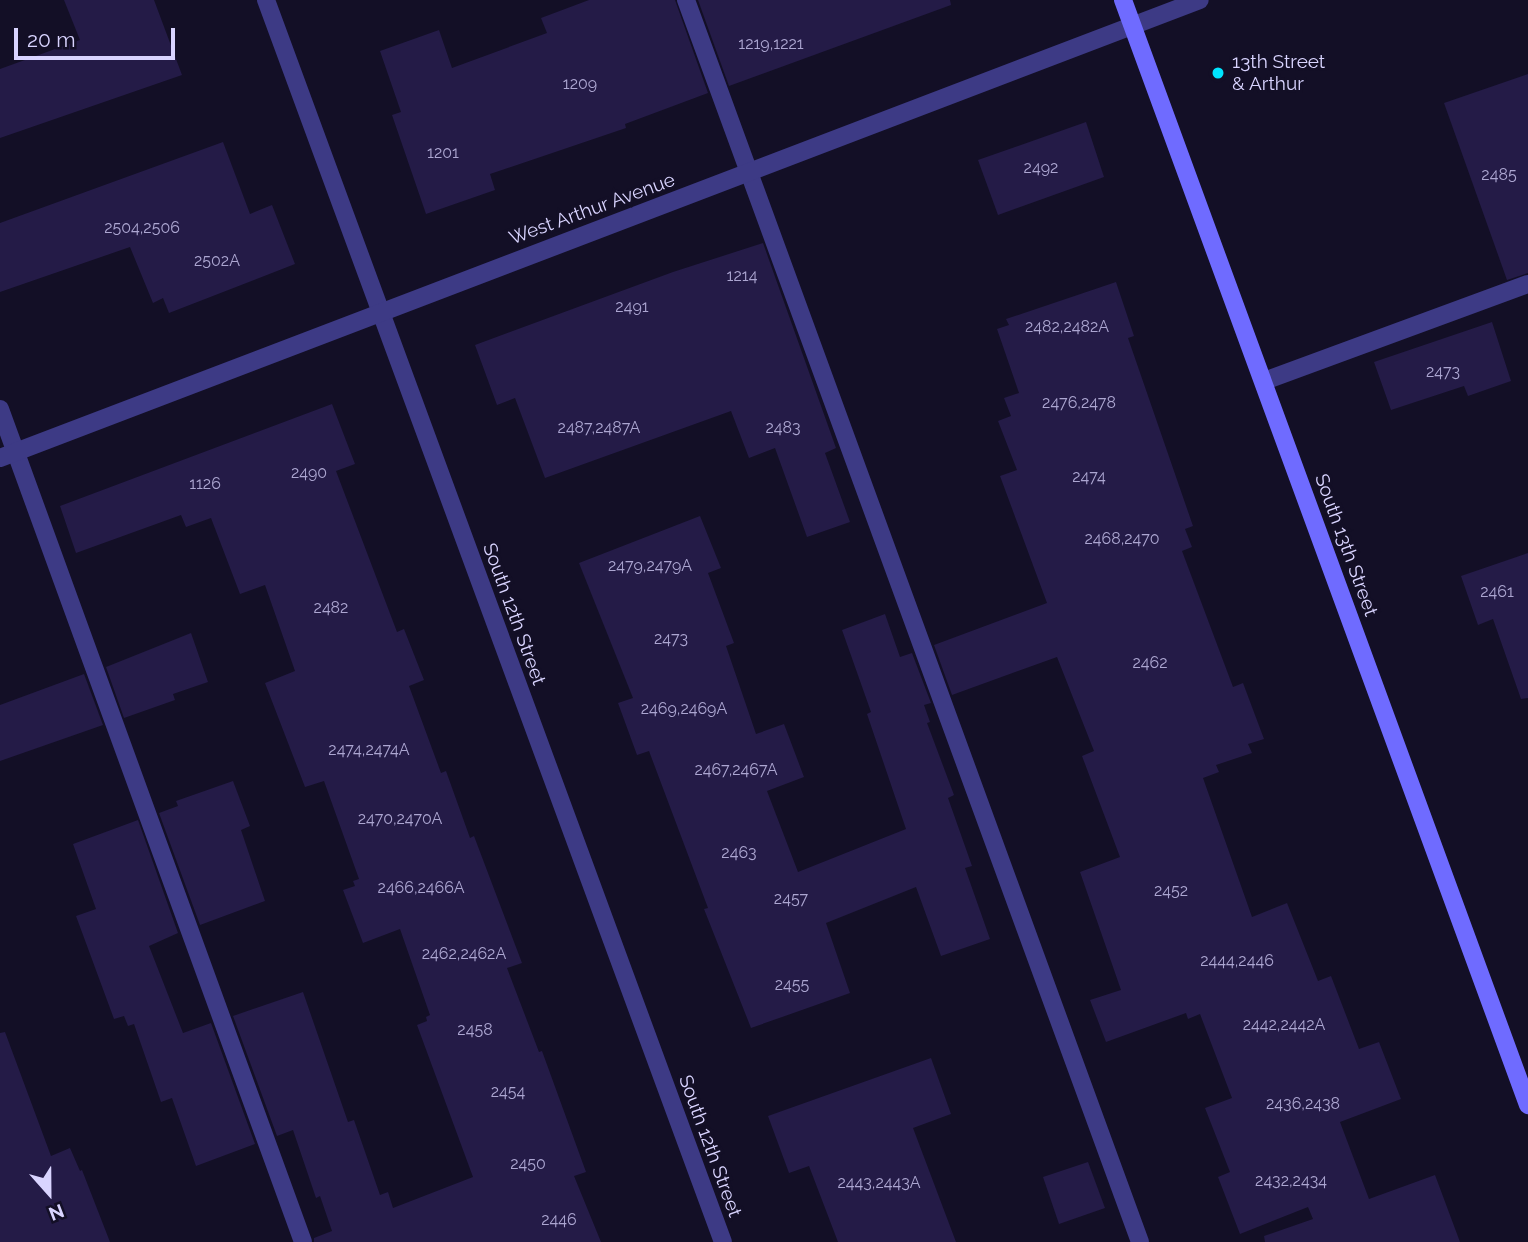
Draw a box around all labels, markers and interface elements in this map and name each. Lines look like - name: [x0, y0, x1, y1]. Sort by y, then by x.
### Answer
- scale bar: [18, 14, 178, 58]
- text: 20 m: [27, 27, 75, 52]
- house number: 1219,1221: [738, 34, 804, 54]
- place label: 13th Street & Arthur: [1232, 51, 1325, 95]
- marker: 13th Street & Arthur: [1210, 65, 1226, 81]
- house number: 1209: [563, 74, 597, 94]
- house number: 1201: [427, 143, 459, 163]
- house number: 2492: [1024, 158, 1058, 178]
- house number: 2485: [1481, 165, 1517, 185]
- street label: West Arthur Avenue: [505, 168, 679, 250]
- house number: 2504,2506: [104, 218, 180, 238]
- house number: 2502A: [194, 251, 240, 271]
- house number: 1214: [727, 266, 757, 286]
- house number: 2491: [615, 297, 649, 317]
- house number: 2482,2482A: [1025, 317, 1109, 337]
- house number: 2473: [1426, 362, 1460, 382]
- house number: 2476,2478: [1042, 393, 1116, 413]
- house number: 2487,2487A: [558, 418, 640, 438]
- house number: 2483: [765, 418, 801, 438]
- house number: 2490: [291, 463, 327, 483]
- house number: 2474: [1072, 467, 1106, 487]
- street label: South 13th Street: [1310, 471, 1382, 619]
- house number: 1126: [189, 474, 221, 494]
- house number: 2468,2470: [1084, 529, 1160, 549]
- street label: South 12th Street: [478, 540, 550, 688]
- house number: 2479,2479A: [608, 556, 692, 576]
- house number: 2461: [1480, 582, 1514, 602]
- house number: 2482: [314, 598, 348, 618]
- house number: 2473: [654, 629, 688, 649]
- house number: 2462: [1132, 653, 1168, 673]
- house number: 2469,2469A: [641, 699, 727, 719]
- house number: 2474,2474A: [328, 740, 410, 760]
- house number: 2467,2467A: [694, 760, 778, 780]
- house number: 2470,2470A: [358, 809, 442, 829]
- house number: 2463: [721, 843, 757, 863]
- house number: 2466,2466A: [378, 878, 464, 898]
- house number: 2452: [1154, 881, 1188, 901]
- house number: 2457: [774, 889, 808, 909]
- house number: 2462,2462A: [422, 944, 506, 964]
- house number: 2444,2446: [1200, 951, 1274, 971]
- house number: 2455: [775, 975, 809, 995]
- house number: 2442,2442A: [1243, 1015, 1325, 1035]
- house number: 2458: [457, 1020, 493, 1040]
- street label: South 12th Street: [674, 1072, 746, 1220]
- house number: 2454: [491, 1082, 525, 1102]
- house number: 2436,2438: [1266, 1094, 1340, 1114]
- house number: 2450: [510, 1154, 546, 1174]
- north arrow: [14, 1158, 84, 1228]
- house number: 2432,2434: [1255, 1171, 1327, 1191]
- house number: 2443,2443A: [837, 1173, 921, 1193]
- text: N: [46, 1200, 67, 1225]
- house number: 2446: [541, 1210, 577, 1230]

